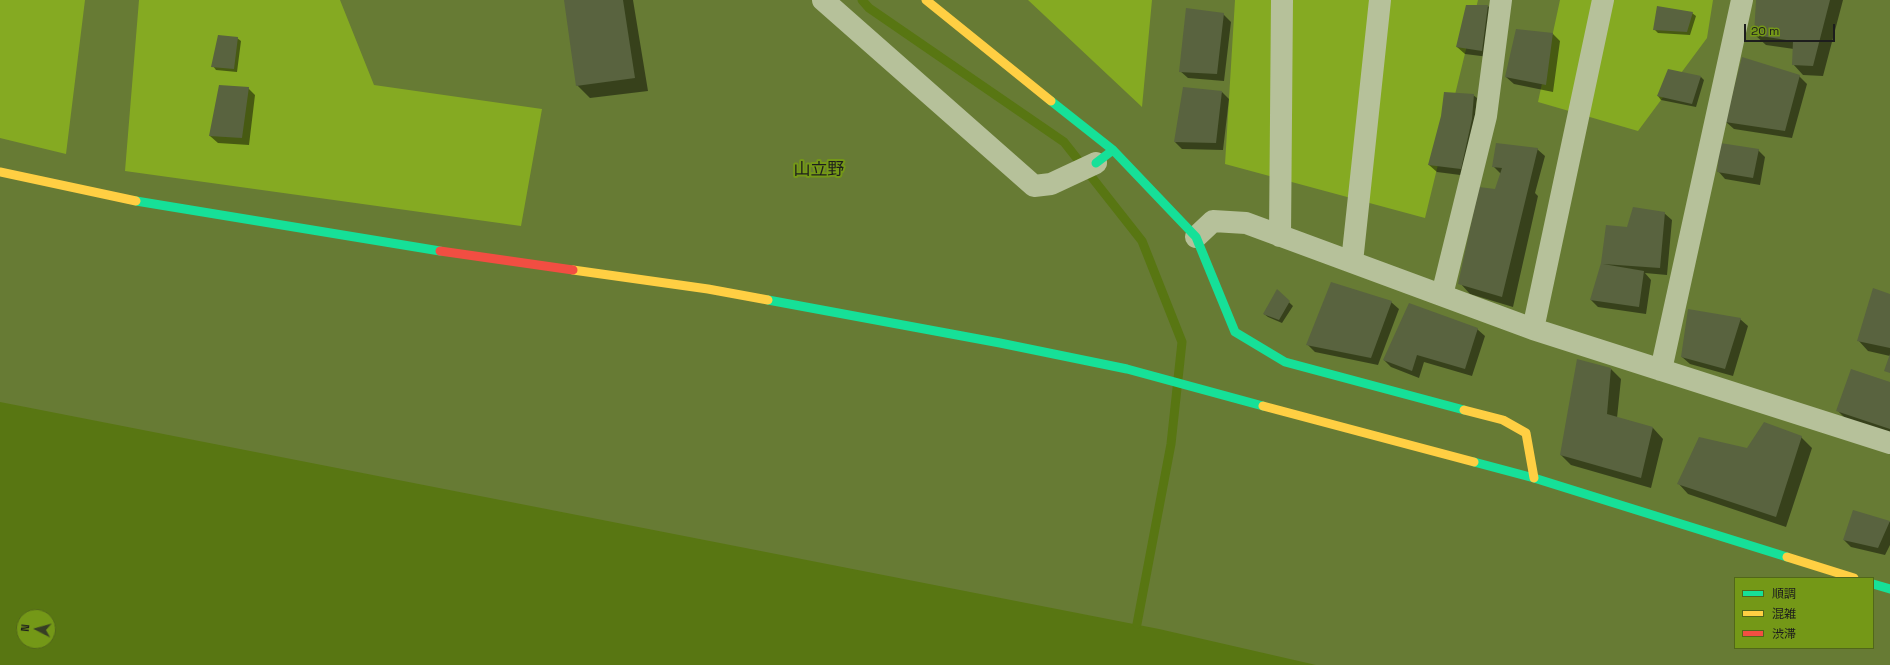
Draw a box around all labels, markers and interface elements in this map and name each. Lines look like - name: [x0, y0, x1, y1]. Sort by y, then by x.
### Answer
- scale bar: [1746, 16, 1837, 42]
- text: 20 m: [1751, 23, 1779, 39]
- district label: 山立野: [794, 160, 844, 180]
- legend: [1734, 577, 1874, 649]
- text: 順調: [1772, 586, 1796, 602]
- text: 混雑: [1772, 606, 1796, 622]
- north arrow: [16, 609, 56, 649]
- text: N: [18, 623, 32, 632]
- text: 渋滞: [1772, 626, 1796, 642]

